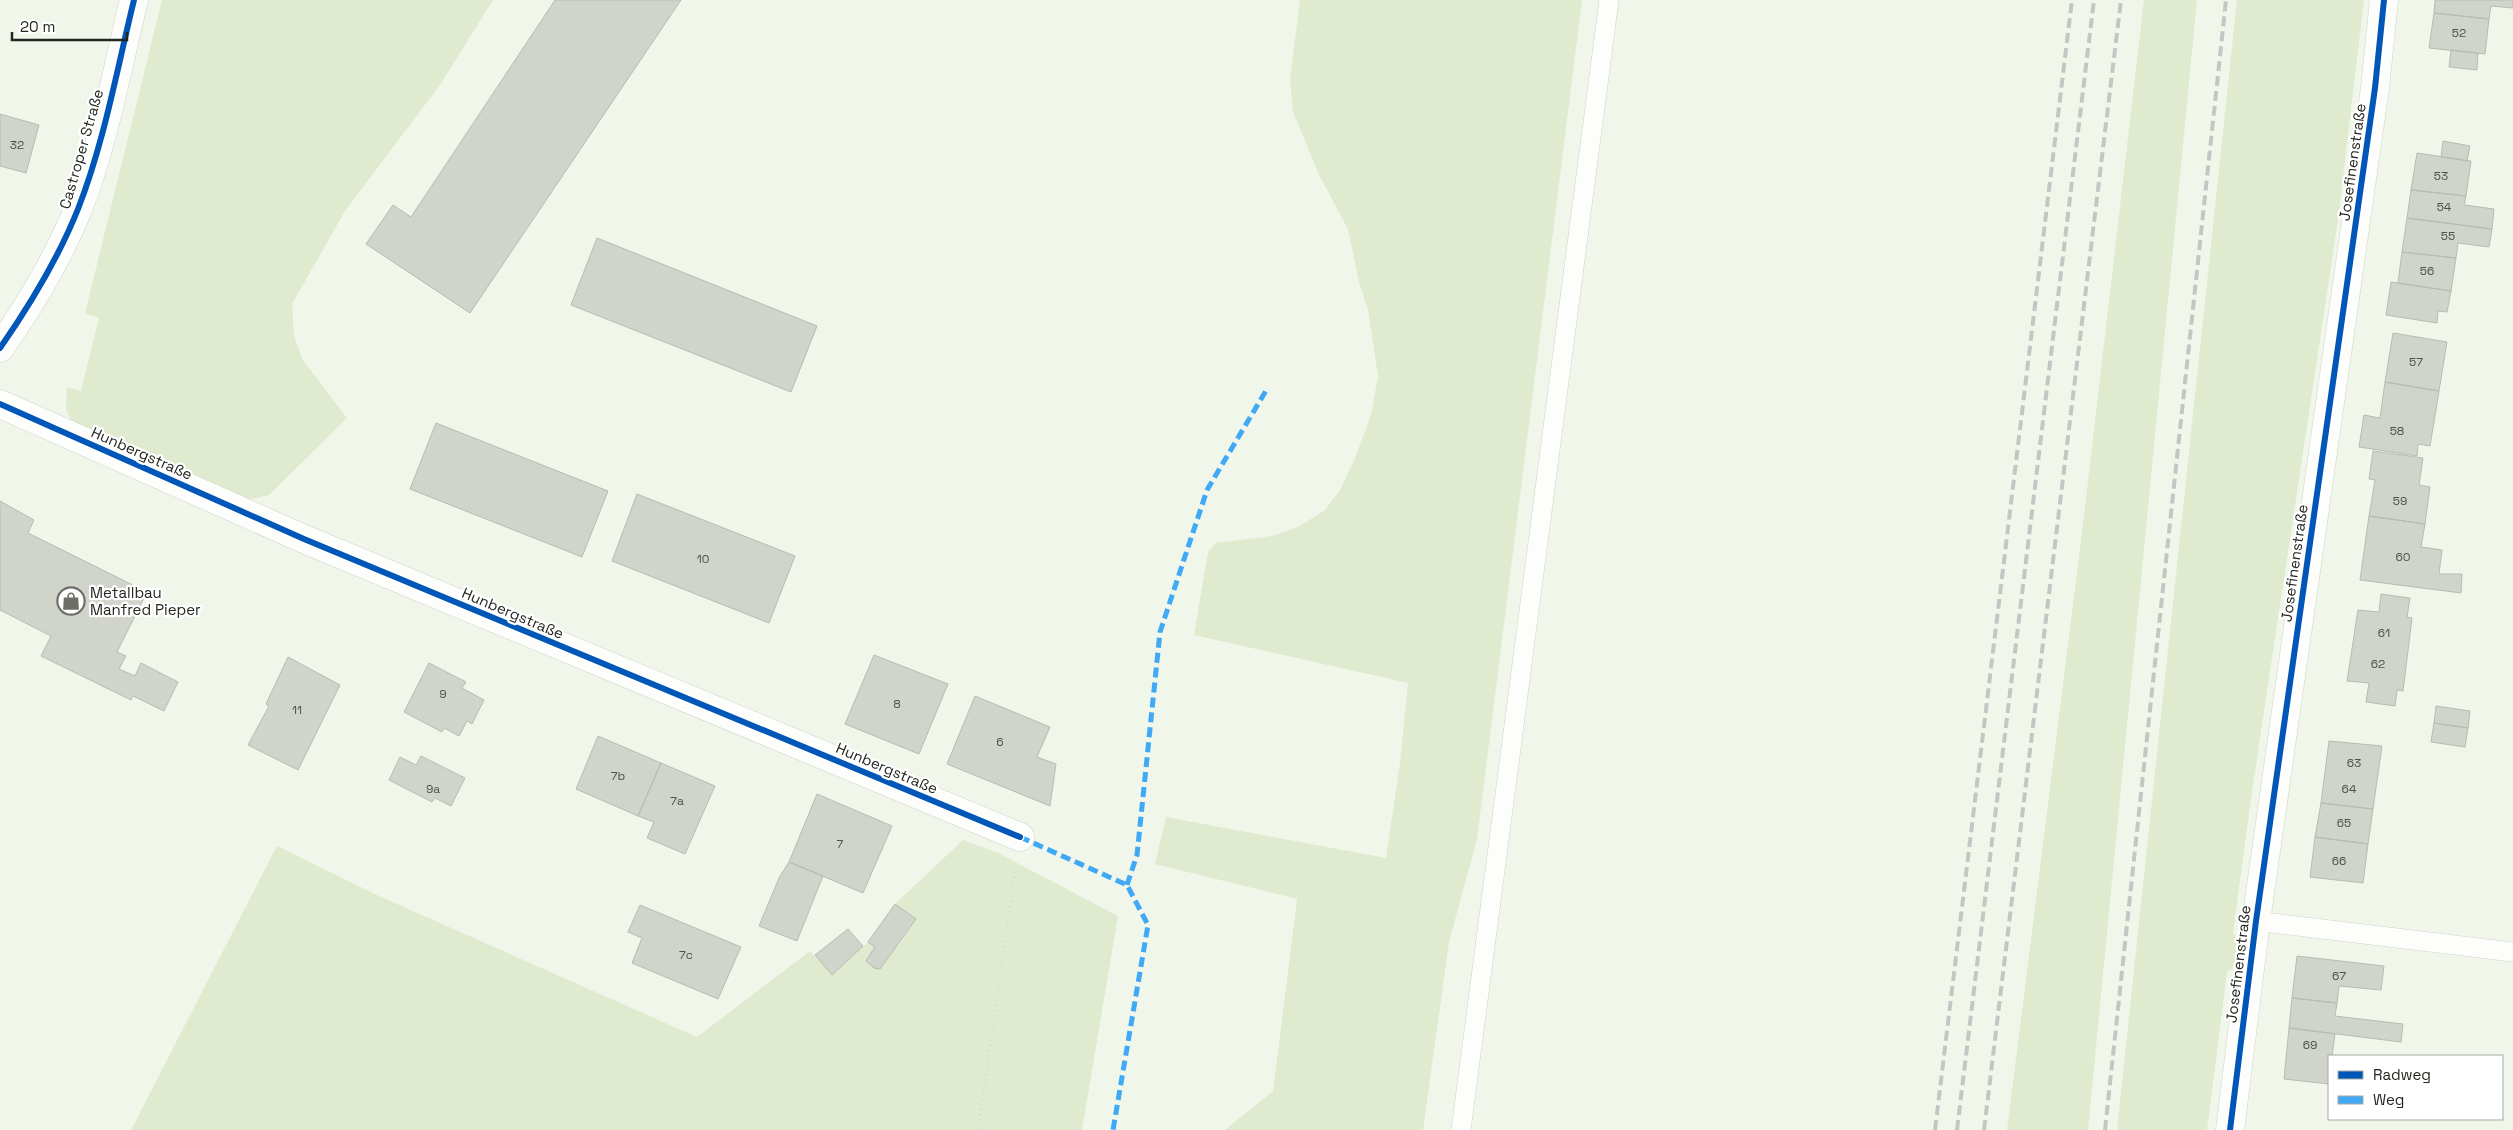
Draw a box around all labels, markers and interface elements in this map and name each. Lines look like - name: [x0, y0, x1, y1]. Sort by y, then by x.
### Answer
- scale bar: [12, 10, 128, 42]
- text: 20 m: [20, 17, 55, 36]
- house number: 52: [2452, 25, 2466, 41]
- street label: Castroper Straße: [55, 87, 107, 211]
- street label: Josefinenstraße: [2334, 102, 2370, 222]
- house number: 32: [10, 137, 24, 153]
- house number: 53: [2434, 168, 2448, 184]
- house number: 54: [2437, 199, 2452, 215]
- house number: 55: [2441, 228, 2455, 244]
- house number: 56: [2420, 263, 2434, 279]
- house number: 57: [2409, 354, 2423, 370]
- street label: Hunbergstraße: [88, 422, 196, 484]
- house number: 58: [2390, 423, 2404, 439]
- house number: 59: [2393, 493, 2407, 509]
- street label: Josefinenstraße: [2276, 503, 2312, 623]
- house number: 60: [2395, 549, 2411, 565]
- house number: 10: [697, 551, 709, 567]
- place label: Metallbau Manfred Pieper: [90, 583, 201, 619]
- street label: Hunbergstraße: [459, 583, 567, 643]
- shop icon: Metallbau Manfred Pieper: [56, 586, 86, 616]
- house number: 61: [2378, 625, 2390, 641]
- house number: 62: [2371, 656, 2385, 672]
- house number: 9: [439, 686, 447, 702]
- house number: 8: [893, 696, 901, 712]
- house number: 11: [292, 702, 302, 718]
- house number: 6: [996, 734, 1004, 750]
- street label: Hunbergstraße: [833, 738, 941, 798]
- house number: 63: [2347, 755, 2361, 771]
- house number: 7b: [611, 768, 626, 784]
- house number: 9a: [426, 781, 440, 797]
- house number: 64: [2342, 781, 2357, 797]
- house number: 7a: [670, 793, 684, 809]
- house number: 65: [2337, 815, 2351, 831]
- house number: 7: [837, 836, 844, 852]
- house number: 66: [2332, 853, 2346, 869]
- street label: Josefinenstraße: [2221, 904, 2255, 1024]
- house number: 7c: [679, 947, 693, 963]
- house number: 67: [2332, 968, 2346, 984]
- house number: 69: [2303, 1037, 2317, 1053]
- legend: [2328, 1055, 2503, 1120]
- text: Radweg: [2373, 1065, 2431, 1084]
- text: Weg: [2373, 1090, 2404, 1109]

